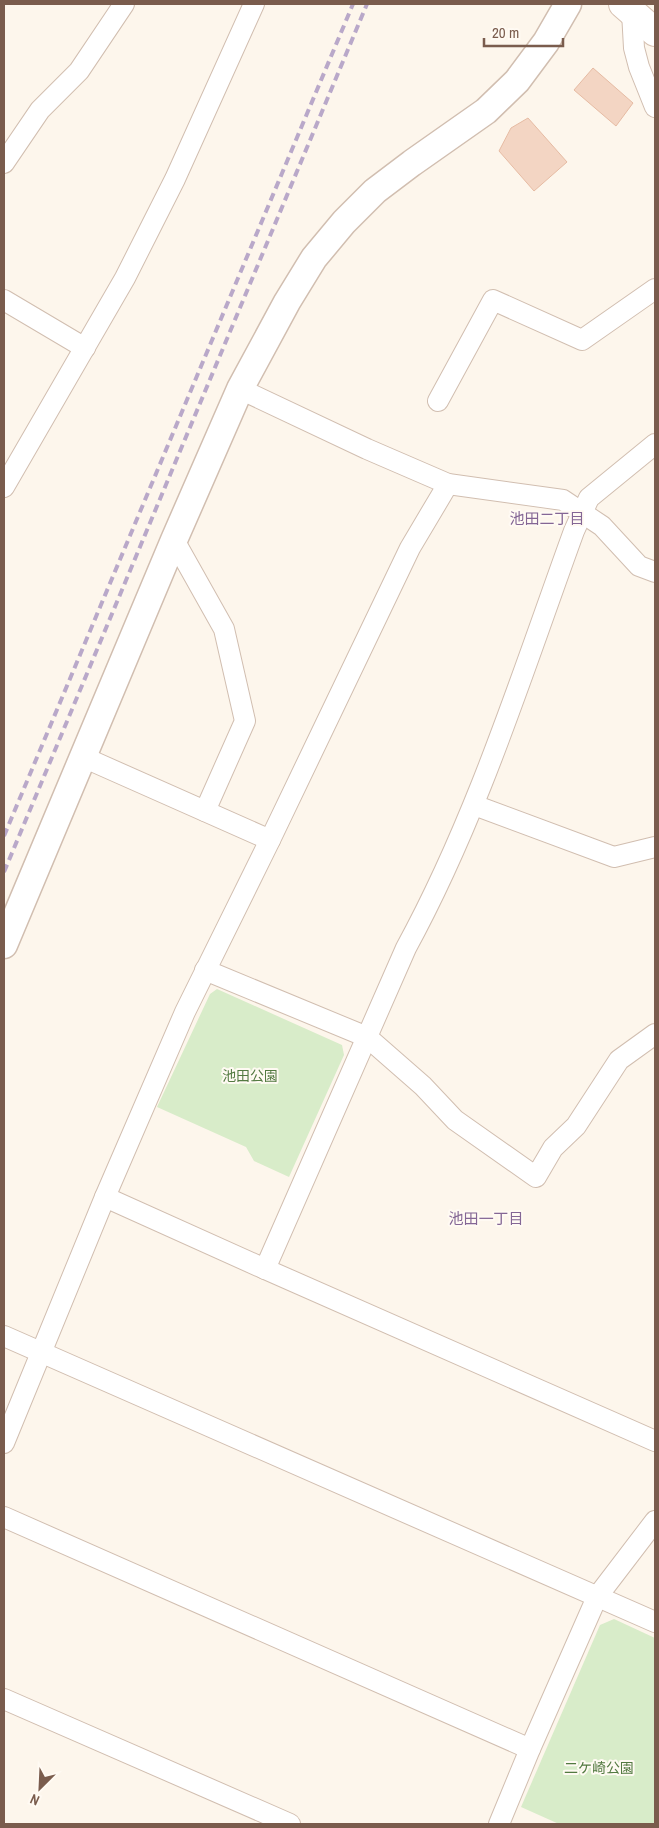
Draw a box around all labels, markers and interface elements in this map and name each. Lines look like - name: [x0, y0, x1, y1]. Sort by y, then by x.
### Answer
- scale bar: [484, 15, 563, 47]
- text: 20 m: [492, 22, 519, 43]
- district label: 池田二丁目: [509, 508, 585, 529]
- park label: 池田公園: [222, 1067, 278, 1085]
- district label: 池田一丁目: [448, 1208, 524, 1229]
- park label: 二ケ崎公園: [564, 1759, 634, 1777]
- north arrow: [15, 1763, 65, 1813]
- text: N: [27, 1790, 42, 1810]

